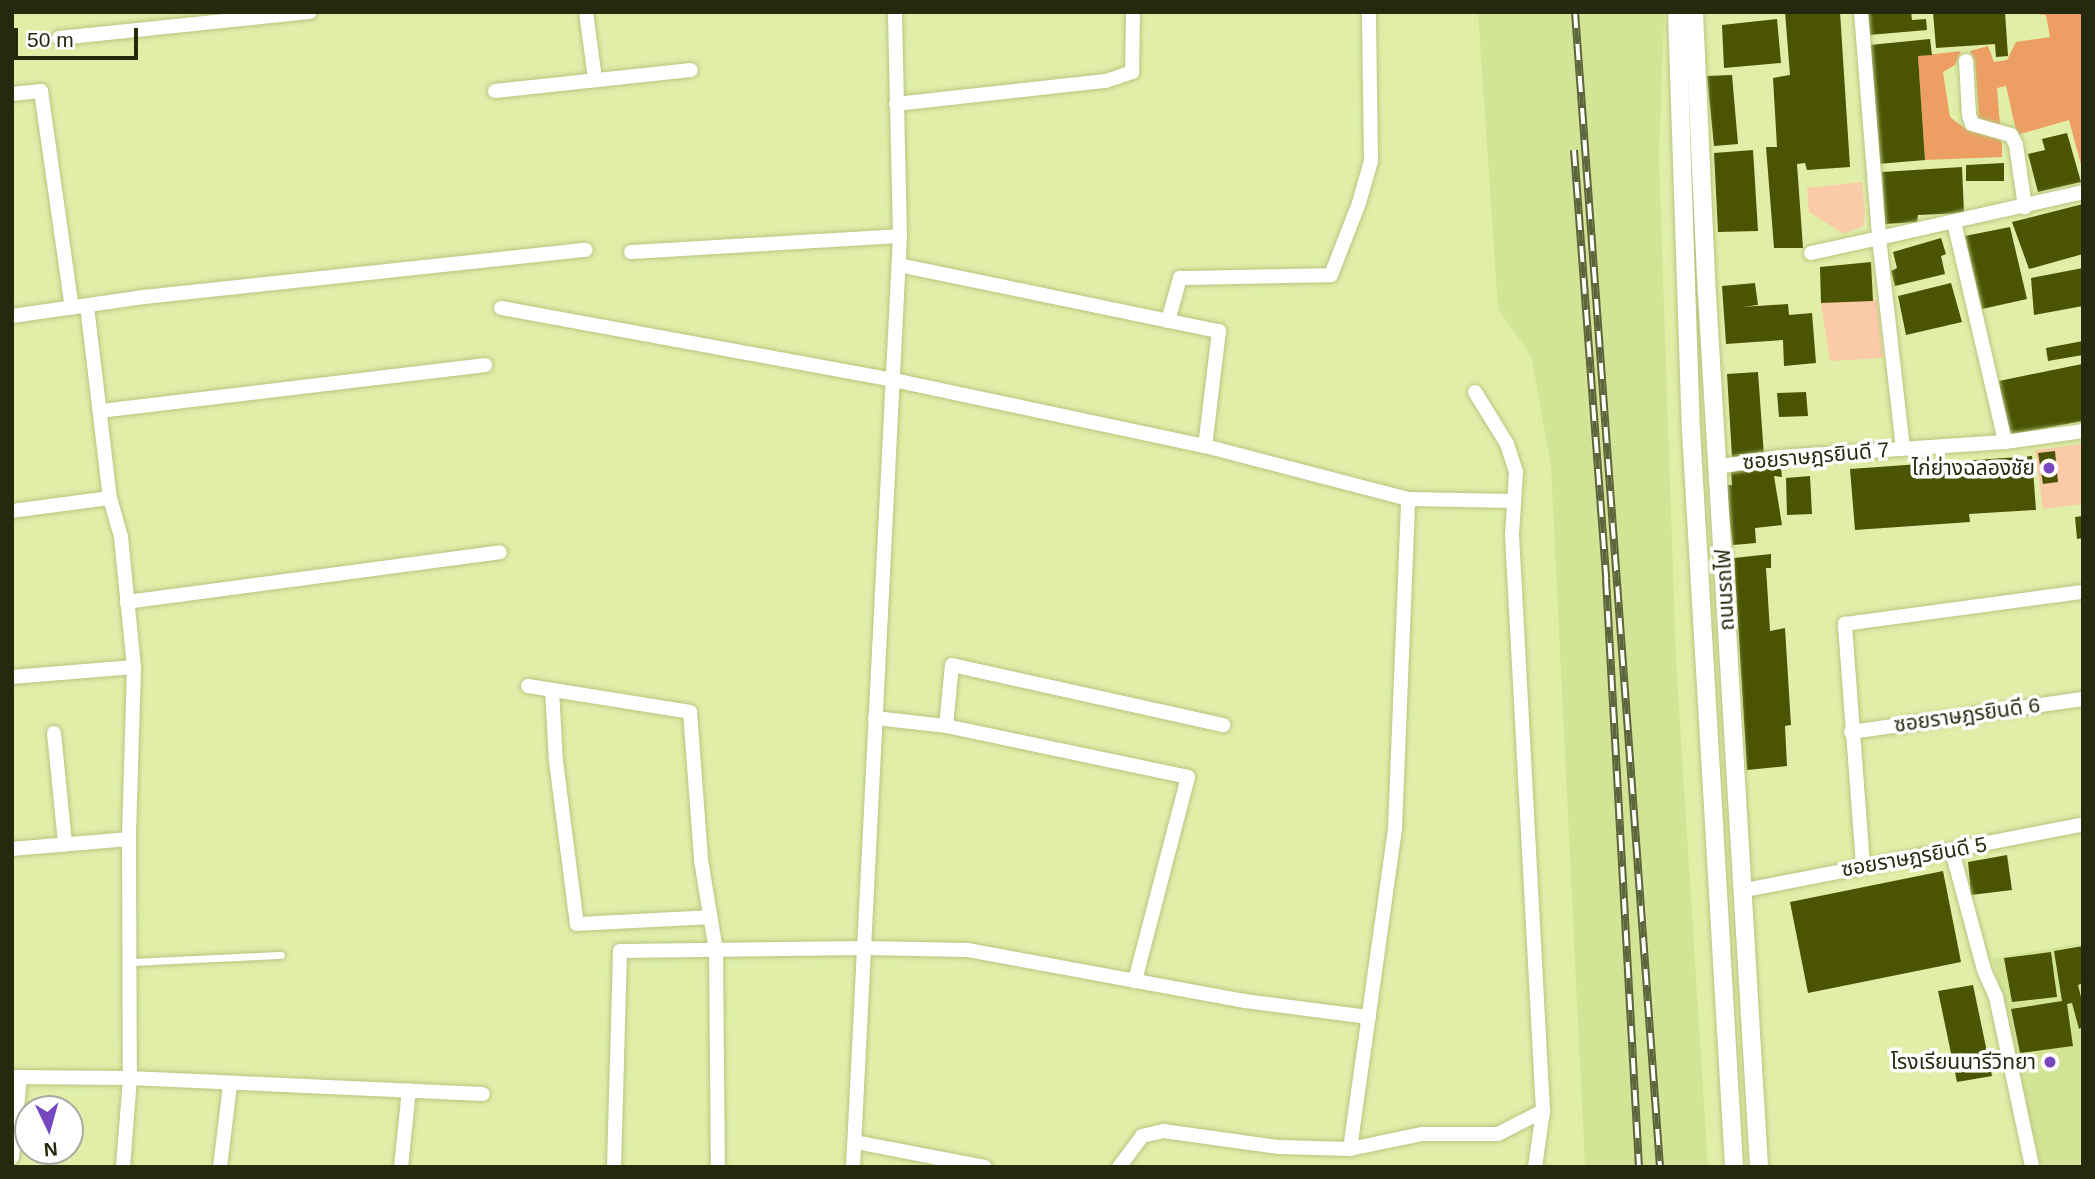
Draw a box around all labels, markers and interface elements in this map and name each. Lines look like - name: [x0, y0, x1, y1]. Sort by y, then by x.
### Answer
- scale bar: [18, 14, 142, 58]
- text: 50 m: [27, 28, 74, 51]
- street label: ซอยราษฎรยินดี 7: [1742, 437, 1890, 475]
- place label: ไก่ย่างฉลองชัย: [1912, 455, 2035, 481]
- marker: ไก่ย่างฉลองชัย: [2041, 460, 2057, 476]
- street label: ถนนรถไฟ: [1710, 549, 1740, 631]
- street label: ซอยราษฎรยินดี 6: [1892, 692, 2042, 738]
- street label: ซอยราษฎรยินดี 5: [1839, 832, 1989, 882]
- place label: โรงเรียนนารีวิทยา: [1891, 1049, 2036, 1075]
- marker: โรงเรียนนารีวิทยา: [2042, 1054, 2058, 1070]
- north arrow: [14, 1095, 84, 1165]
- text: N: [43, 1138, 58, 1160]

